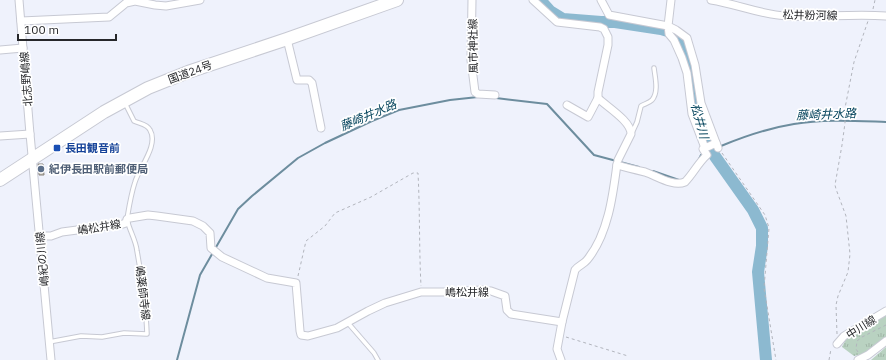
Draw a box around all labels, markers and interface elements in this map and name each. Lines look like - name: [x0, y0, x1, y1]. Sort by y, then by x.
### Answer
- street label: 松井粉河線: [782, 8, 838, 22]
- scale bar: [18, 16, 116, 42]
- street label: 風市神社線: [466, 18, 480, 74]
- text: 100 m: [24, 22, 59, 37]
- street label: 北志野嶋線: [17, 51, 35, 107]
- street label: 国道24号: [166, 58, 214, 86]
- water label: 藤崎井水路: [337, 96, 399, 134]
- water label: 松井川: [688, 102, 712, 142]
- water label: 藤崎井水路: [796, 105, 857, 123]
- place label: 長田観音前: [65, 141, 120, 155]
- marker: 長田観音前: [52, 143, 62, 153]
- place label: 紀伊長田駅前郵便局: [49, 162, 148, 176]
- marker: 紀伊長田駅前郵便局: [36, 164, 46, 174]
- street label: 嶋松井線: [76, 217, 122, 237]
- street label: 嶋紀の川線: [33, 231, 51, 287]
- street label: 嶋薬師寺線: [133, 265, 153, 321]
- street label: 嶋松井線: [445, 285, 489, 299]
- street label: 中川線: [843, 312, 879, 342]

